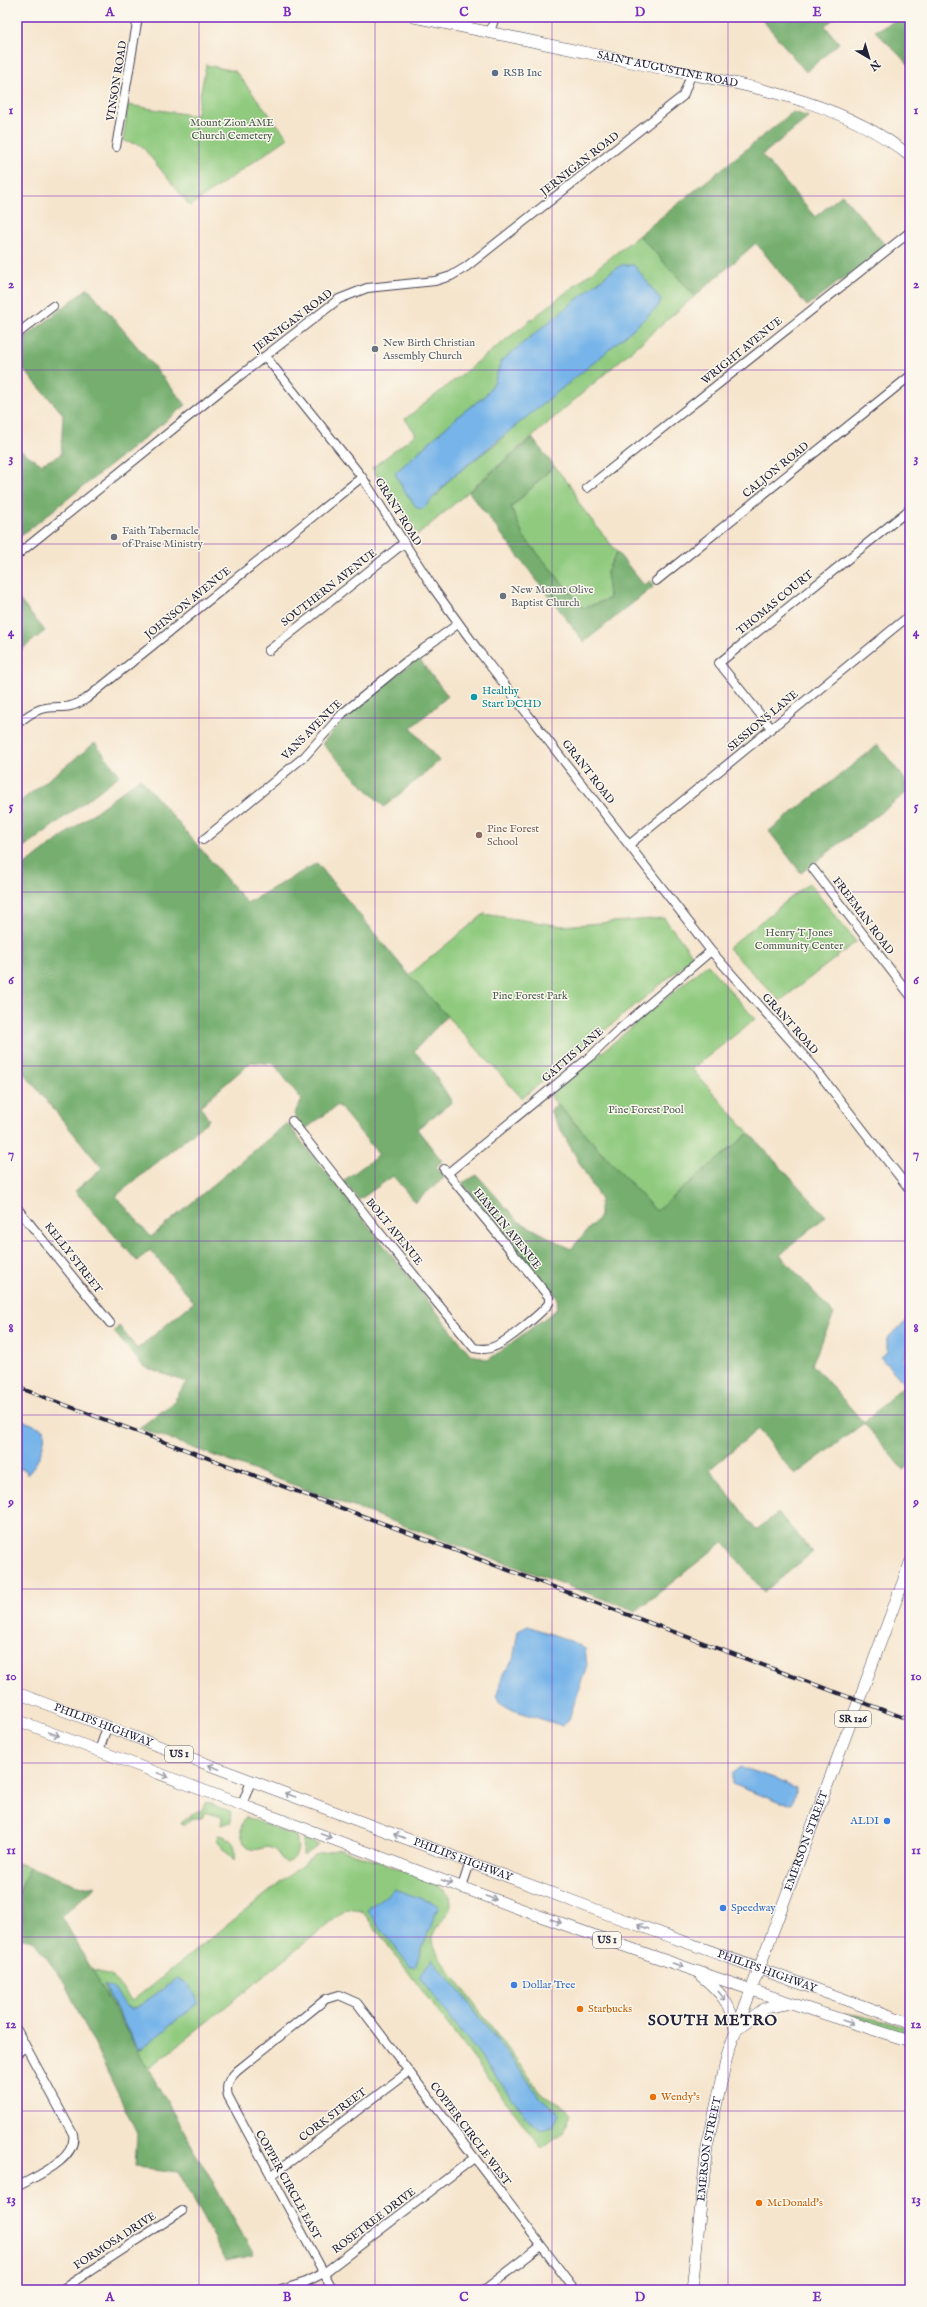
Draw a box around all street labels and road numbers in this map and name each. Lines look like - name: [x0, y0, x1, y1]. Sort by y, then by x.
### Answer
- street label: VINSON ROAD: [104, 40, 130, 123]
- street label: SAINT AUGUSTINE ROAD: [596, 48, 739, 91]
- street label: JERNIGAN ROAD: [536, 129, 622, 200]
- street label: JERNIGAN ROAD: [249, 286, 336, 357]
- street label: WRIGHT AVENUE: [699, 314, 786, 388]
- street label: CALJON ROAD: [740, 439, 812, 501]
- street label: GRANT ROAD: [371, 475, 425, 549]
- street label: SOUTHERN AVENUE: [278, 546, 380, 630]
- street label: JOHNSON AVENUE: [140, 564, 234, 643]
- street label: THOMAS COURT: [734, 568, 816, 638]
- street label: SESSIONS LANE: [725, 687, 801, 755]
- street label: VANS AVENUE: [278, 697, 345, 764]
- street label: GRANT ROAD: [559, 737, 618, 807]
- street label: FREEMAN ROAD: [829, 874, 897, 958]
- street label: GRANT ROAD: [759, 990, 821, 1058]
- street label: GATTIS LANE: [539, 1024, 607, 1086]
- street label: HAMLIN AVENUE: [470, 1186, 544, 1273]
- street label: BOLT AVENUE: [363, 1196, 426, 1269]
- street label: KELLY STREET: [41, 1220, 105, 1296]
- street label: PHILIPS HIGHWAY: [52, 1700, 155, 1750]
- road number: SR 126: [835, 1711, 871, 1727]
- road number: US 1: [165, 1746, 193, 1762]
- street label: EMERSON STREET: [781, 1789, 831, 1893]
- street label: PHILIPS HIGHWAY: [411, 1835, 515, 1885]
- road number: US 1: [593, 1932, 621, 1948]
- street label: PHILIPS HIGHWAY: [715, 1947, 819, 1996]
- street label: COPPER CIRCLE WEST: [426, 2079, 514, 2189]
- street label: CORK STREET: [297, 2085, 369, 2145]
- street label: EMERSON STREET: [694, 2096, 725, 2202]
- street label: COPPER CIRCLE EAST: [252, 2128, 324, 2242]
- street label: ROSETREE DRIVE: [329, 2185, 419, 2257]
- street label: FORMOSA DRIVE: [71, 2209, 159, 2273]

